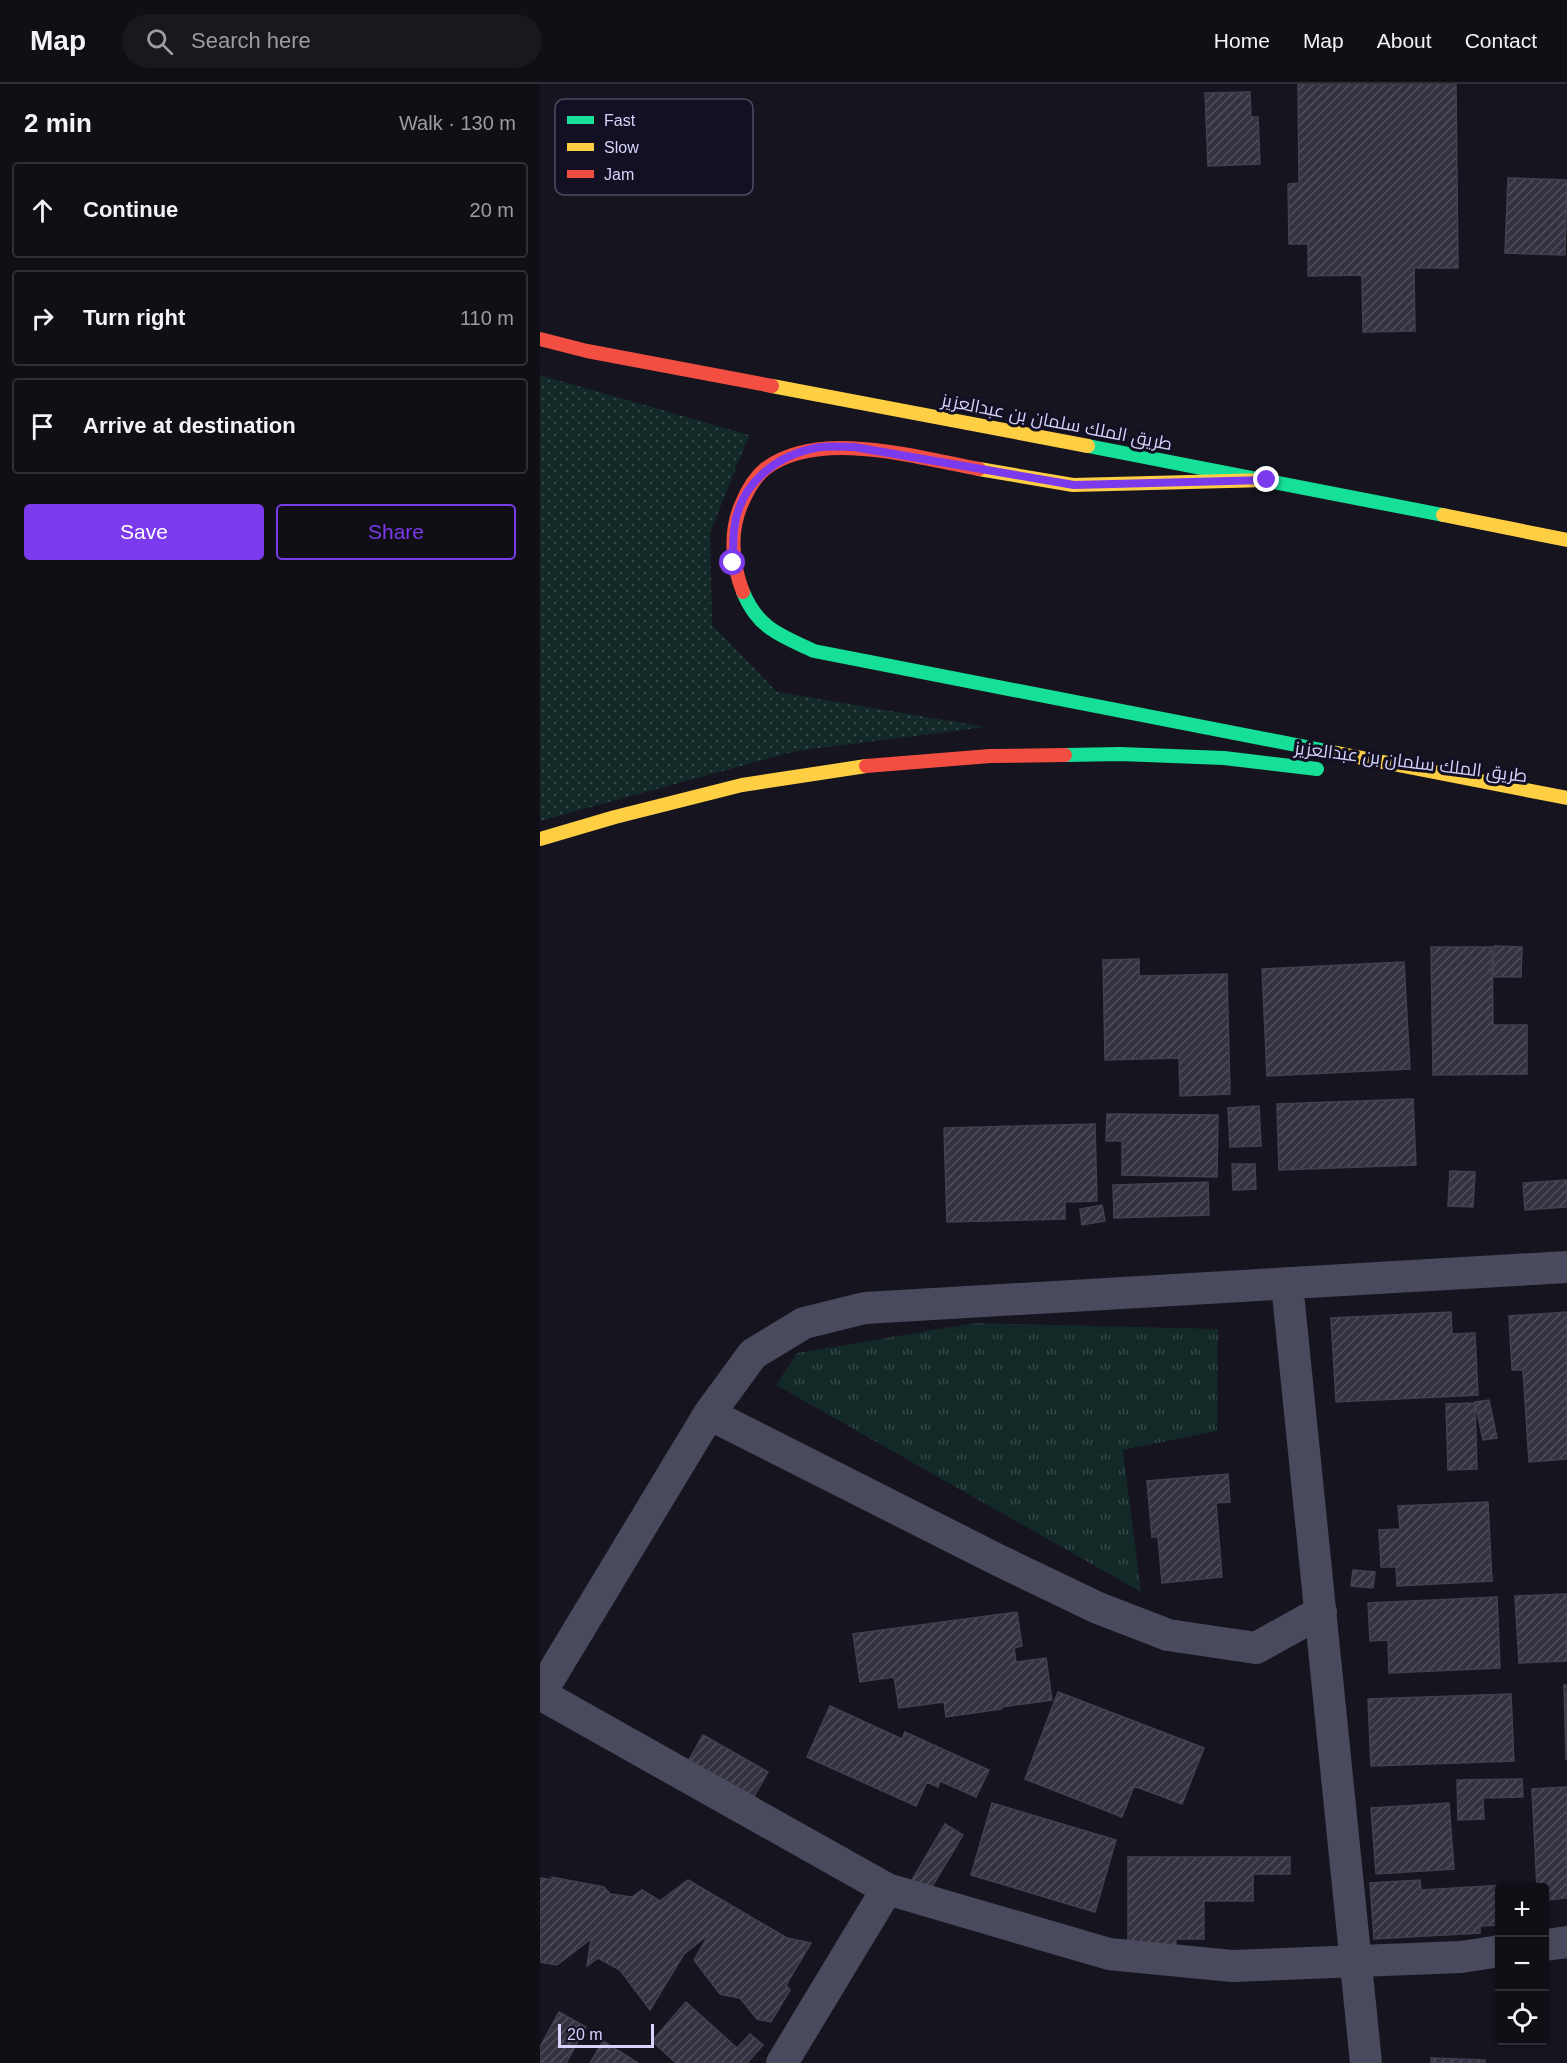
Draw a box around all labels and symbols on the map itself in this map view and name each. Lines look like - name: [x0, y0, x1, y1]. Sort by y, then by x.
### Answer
- legend: [555, 99, 753, 195]
- text: Fast: [604, 112, 636, 129]
- text: Slow: [604, 139, 639, 156]
- text: Jam: [604, 166, 634, 183]
- street label: طريق الملك سلمان بن عبدالعزيز: [939, 390, 1174, 456]
- route end: [1253, 466, 1279, 492]
- route start: [719, 549, 745, 575]
- street label: طريق الملك سلمان بن عبدالعزيز: [1292, 738, 1529, 788]
- scale bar: [558, 2021, 654, 2048]

